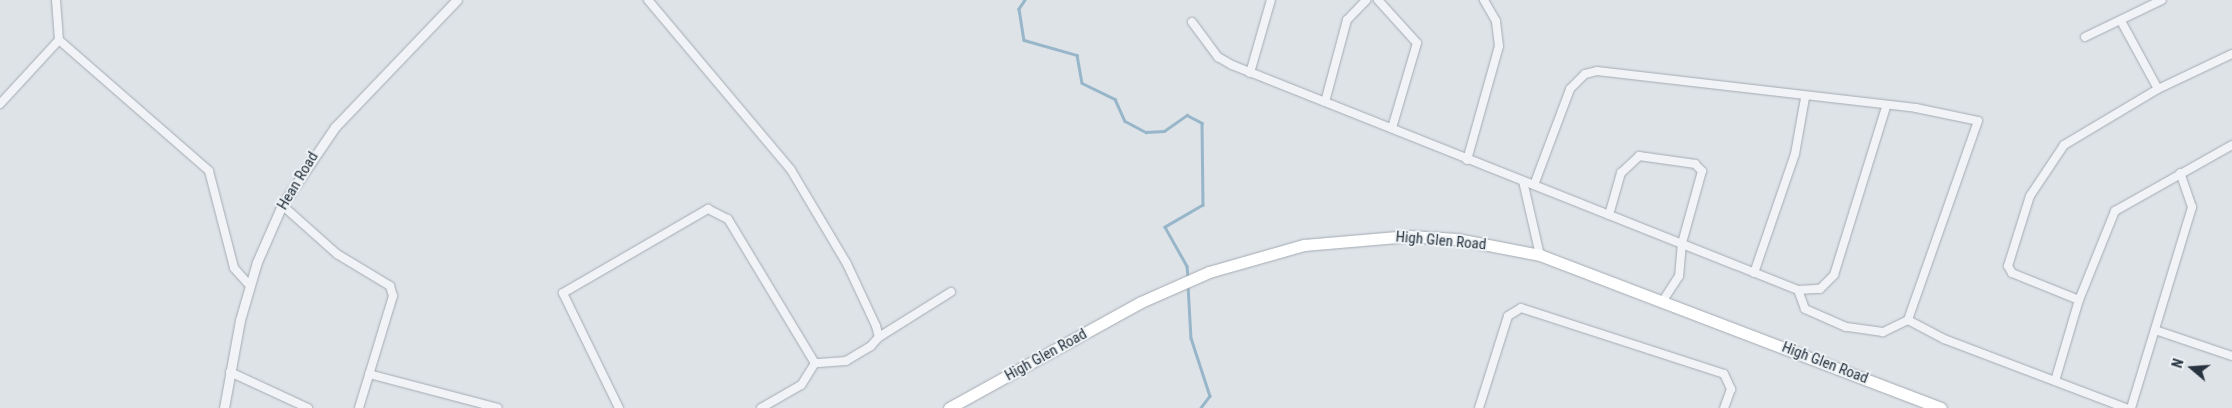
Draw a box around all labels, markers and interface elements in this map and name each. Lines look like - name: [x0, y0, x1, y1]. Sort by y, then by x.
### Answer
- street label: Hean Road: [274, 149, 322, 213]
- street label: High Glen Road: [1395, 228, 1487, 254]
- street label: High Glen Road: [1002, 325, 1090, 385]
- street label: High Glen Road: [1779, 338, 1871, 388]
- north arrow: [2167, 343, 2217, 393]
- text: N: [2169, 357, 2187, 370]

